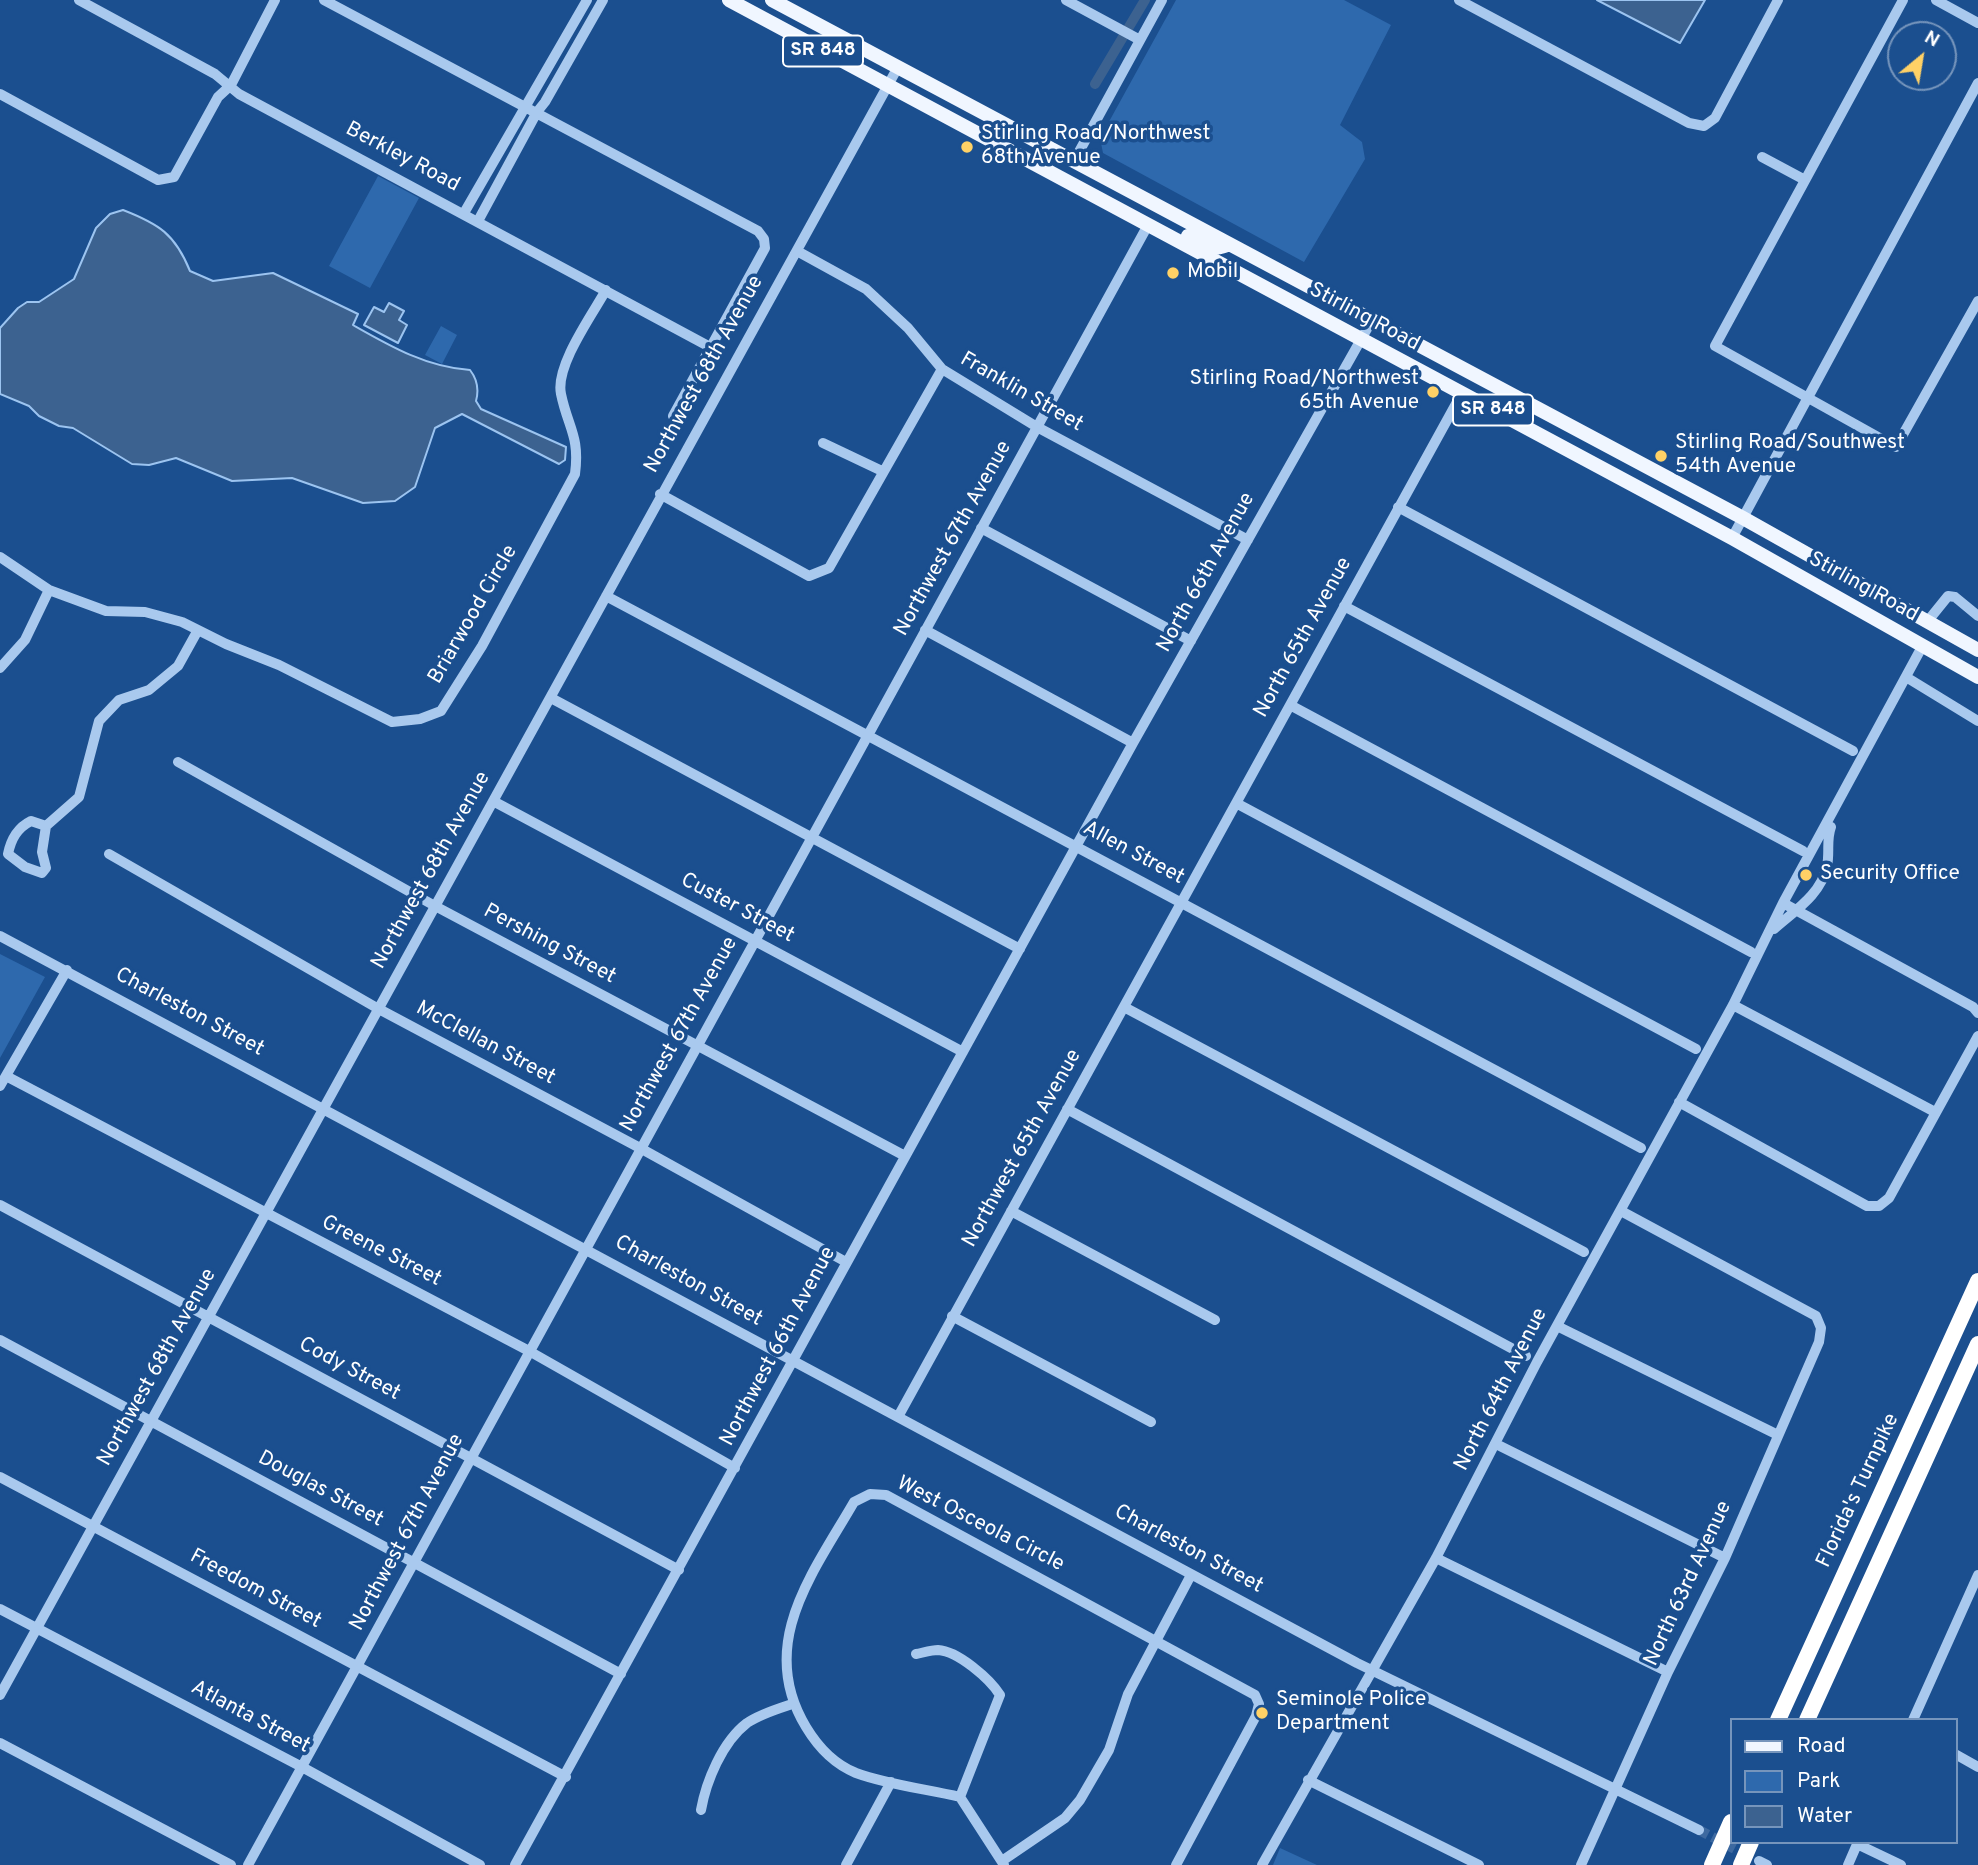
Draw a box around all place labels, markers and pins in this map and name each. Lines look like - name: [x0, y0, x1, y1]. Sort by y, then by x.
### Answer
- place label: Stirling Road/Northwest 68th Avenue: [981, 122, 1210, 172]
- marker: Stirling Road/Northwest 68th Avenue: [959, 139, 975, 155]
- place label: Mobil: [1187, 260, 1238, 286]
- marker: Mobil: [1165, 265, 1181, 281]
- place label: Stirling Road/Northwest 65th Avenue: [1190, 367, 1419, 417]
- marker: Stirling Road/Northwest 65th Avenue: [1425, 384, 1441, 400]
- place label: Stirling Road/Southwest 54th Avenue: [1675, 431, 1905, 481]
- marker: Stirling Road/Southwest 54th Avenue: [1653, 448, 1669, 464]
- place label: Security Office: [1820, 862, 1960, 888]
- marker: Security Office: [1798, 867, 1814, 883]
- place label: Seminole Police Department: [1276, 1688, 1426, 1738]
- marker: Seminole Police Department: [1254, 1705, 1270, 1721]

